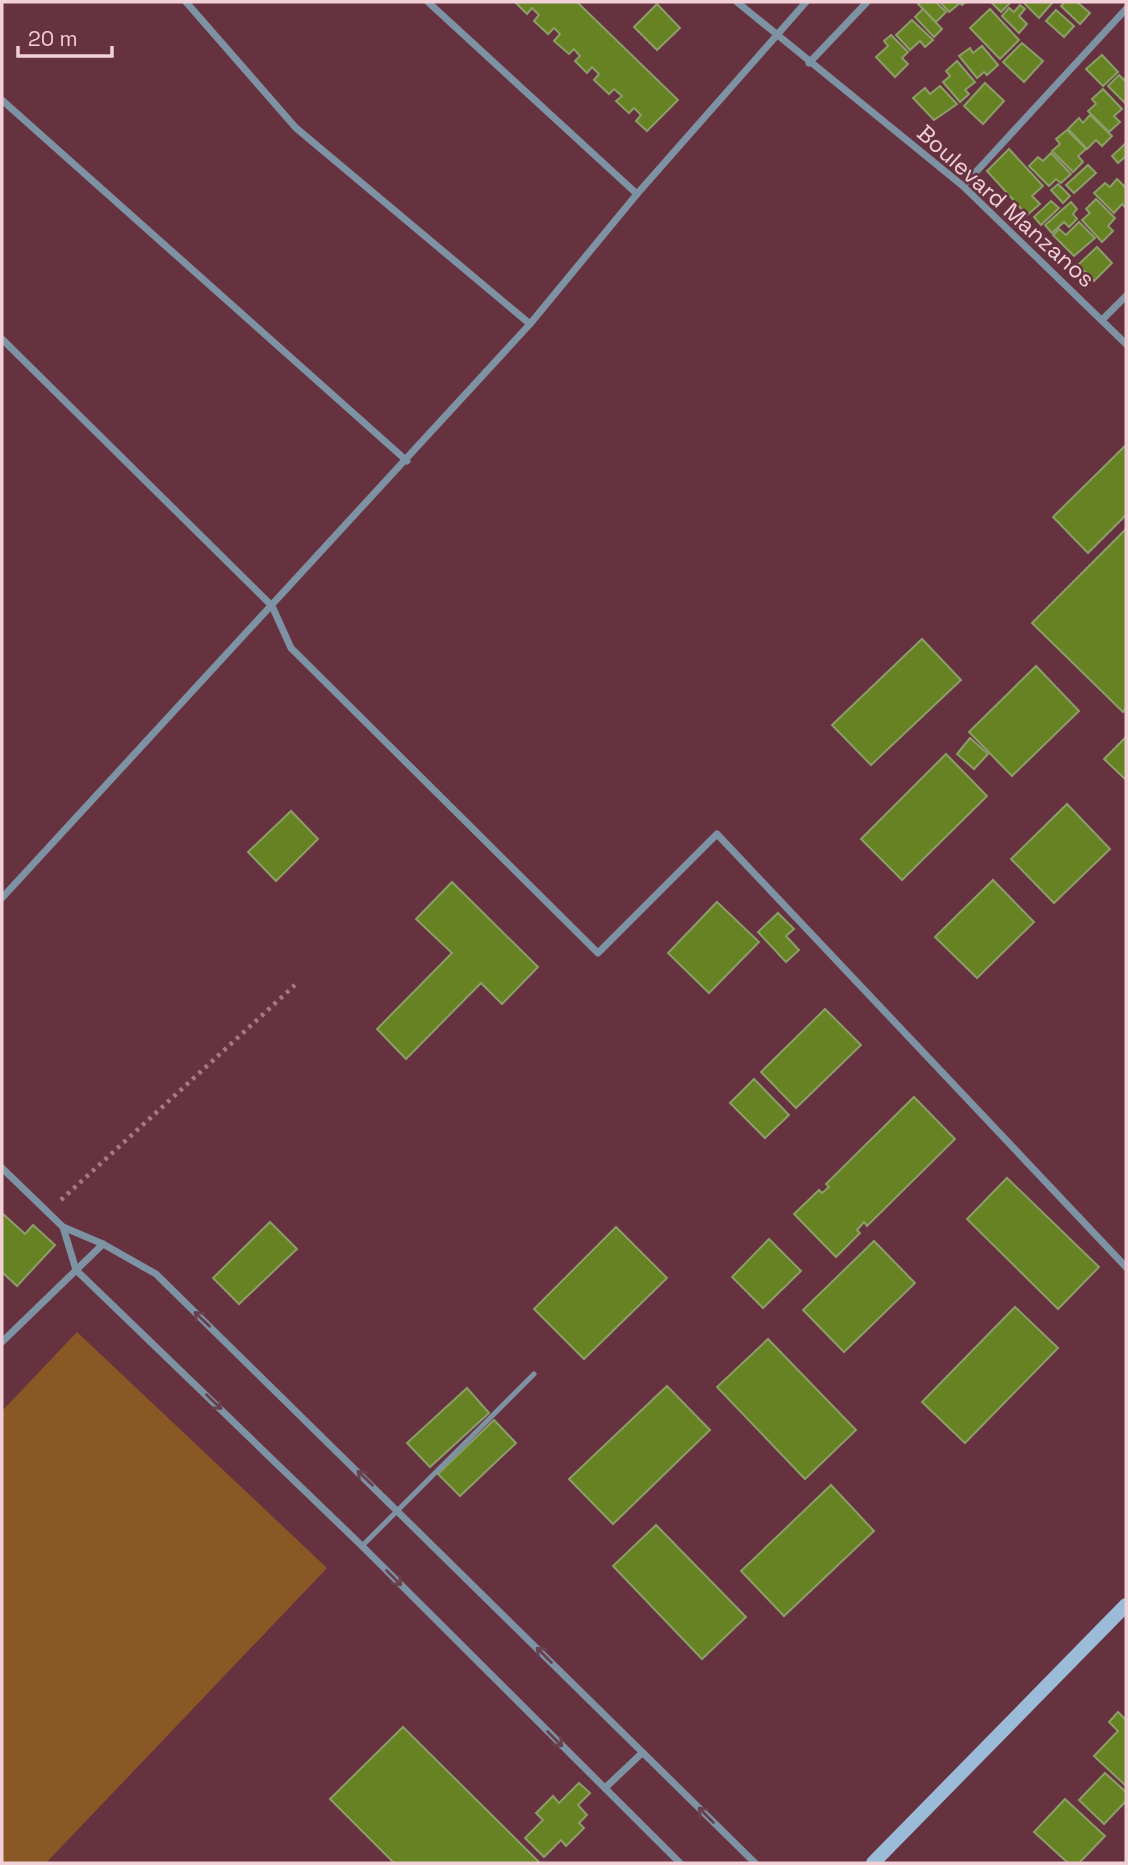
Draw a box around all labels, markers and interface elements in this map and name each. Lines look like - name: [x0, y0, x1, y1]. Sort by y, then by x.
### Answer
- scale bar: [18, 14, 112, 58]
- text: 20 m: [28, 25, 78, 52]
- street label: Boulevard Manzanos: [911, 118, 1101, 294]
- one-way arrow: [194, 1311, 211, 1328]
- one-way arrow: [205, 1394, 222, 1411]
- one-way arrow: [357, 1470, 374, 1487]
- one-way arrow: [385, 1570, 402, 1587]
- one-way arrow: [536, 1647, 553, 1664]
- one-way arrow: [547, 1730, 564, 1747]
- one-way arrow: [698, 1807, 715, 1824]

